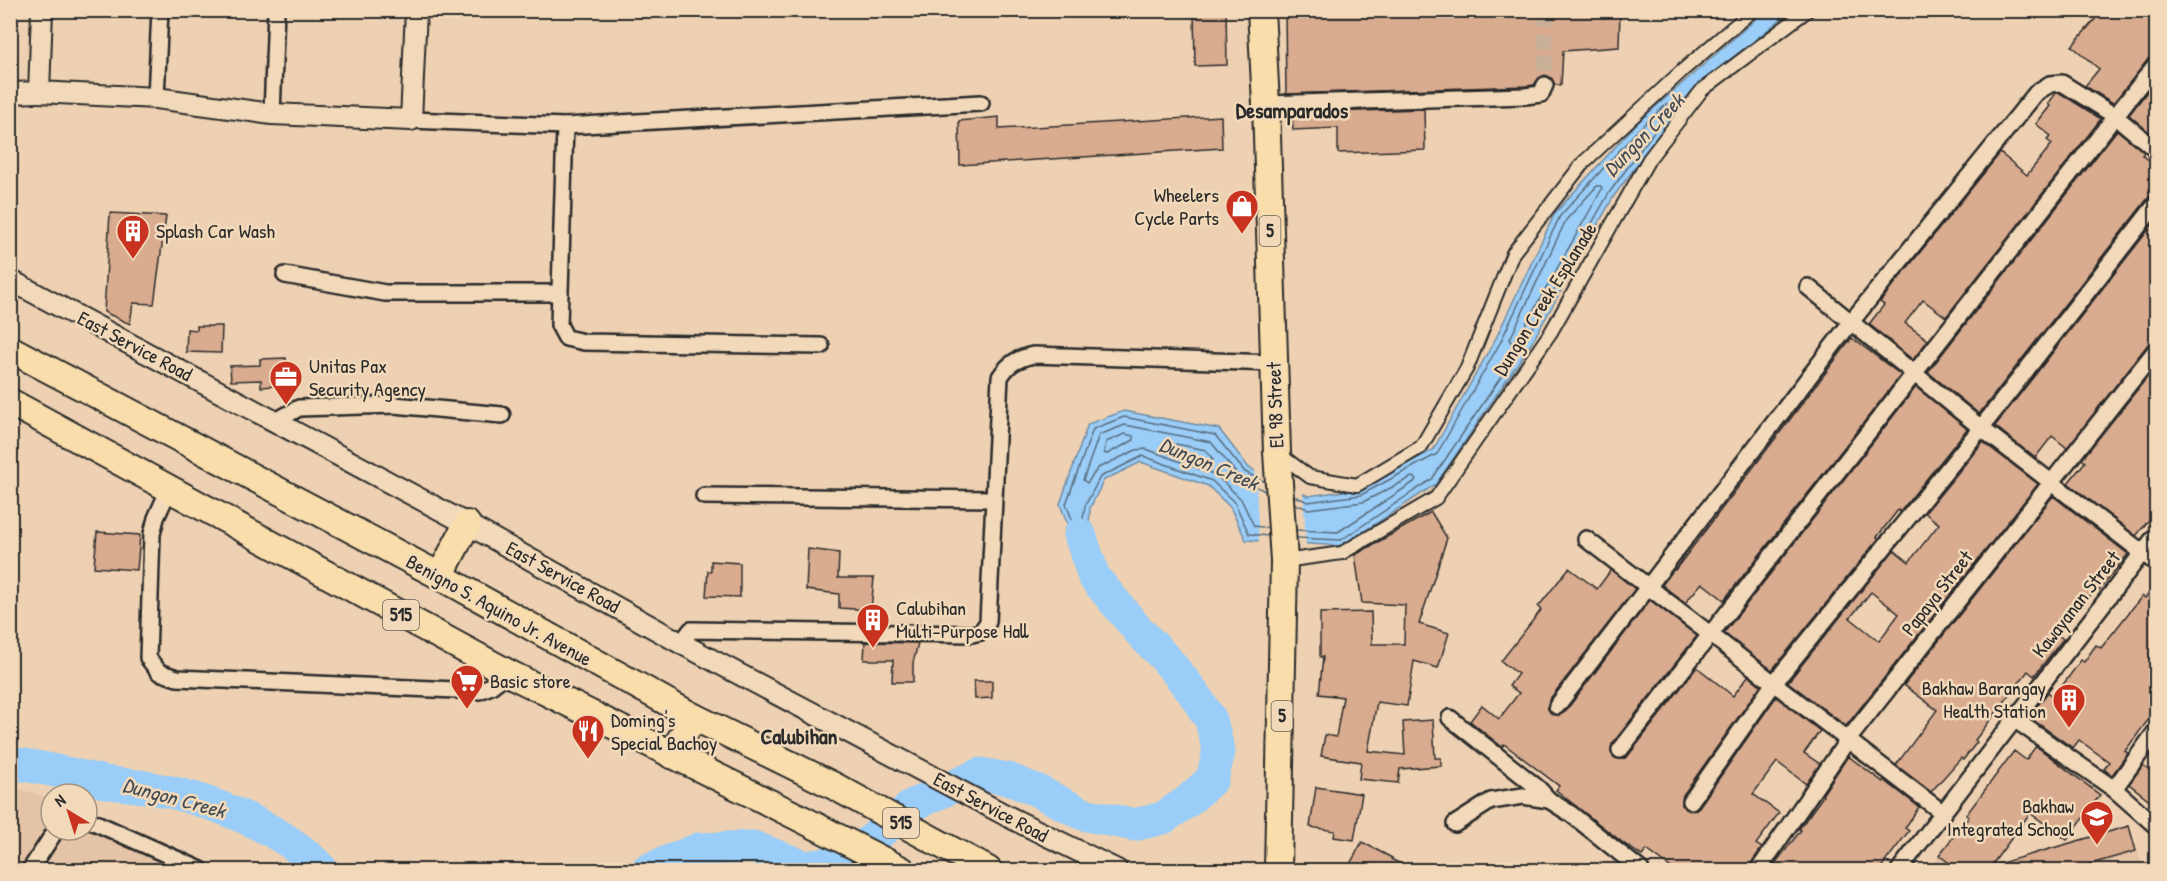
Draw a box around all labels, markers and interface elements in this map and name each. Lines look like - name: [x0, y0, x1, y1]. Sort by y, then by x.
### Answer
- water label: Dungon Creek: [1597, 85, 1692, 183]
- district label: Desamparados: [1236, 95, 1349, 126]
- place label: Wheelers Cycle Parts: [1134, 181, 1219, 231]
- shop icon: Wheelers Cycle Parts: [1224, 188, 1260, 235]
- building icon: Splash Car Wash: [115, 213, 151, 260]
- road number: 5: [1260, 216, 1280, 246]
- place label: Splash Car Wash: [156, 217, 275, 244]
- street label: Dungon Creek Esplanade: [1487, 217, 1603, 380]
- street label: East Service Road: [73, 304, 197, 387]
- place label: Unitas Pax Security Agency: [309, 352, 426, 402]
- office icon: Unitas Pax Security Agency: [268, 359, 304, 406]
- street label: El 98 Street: [1259, 360, 1289, 448]
- water label: Dungon Creek: [1155, 430, 1265, 498]
- street label: East Service Road: [501, 534, 625, 619]
- street label: Papaya Street: [1895, 544, 1979, 641]
- street label: Kawayanan Street: [2025, 544, 2127, 663]
- street label: Benigno S. Aquino Jr. Avenue: [402, 547, 597, 672]
- place label: Calubihan Multi-Purpose Hall: [896, 594, 1029, 644]
- road number: 515: [383, 600, 419, 630]
- building icon: Calubihan Multi-Purpose Hall: [855, 602, 891, 649]
- supermarket icon: Basic store: [449, 663, 485, 710]
- place label: Basic store: [490, 667, 571, 694]
- place label: Bakhaw Barangay Health Station: [1922, 674, 2046, 724]
- building icon: Bakhaw Barangay Health Station: [2051, 682, 2087, 729]
- road number: 5: [1272, 701, 1292, 731]
- place label: Doming's Special Bachoy: [611, 706, 717, 756]
- restaurant icon: Doming's Special Bachoy: [570, 713, 606, 760]
- district label: Calubihan: [760, 721, 838, 751]
- street label: East Service Road: [929, 765, 1053, 848]
- water label: Dungon Creek: [120, 770, 231, 826]
- north arrow: [39, 782, 99, 842]
- text: N: [50, 789, 70, 811]
- place label: Bakhaw Integrated School: [1947, 792, 2075, 842]
- school or university icon: Bakhaw Integrated School: [2079, 799, 2115, 846]
- road number: 515: [883, 808, 919, 838]

